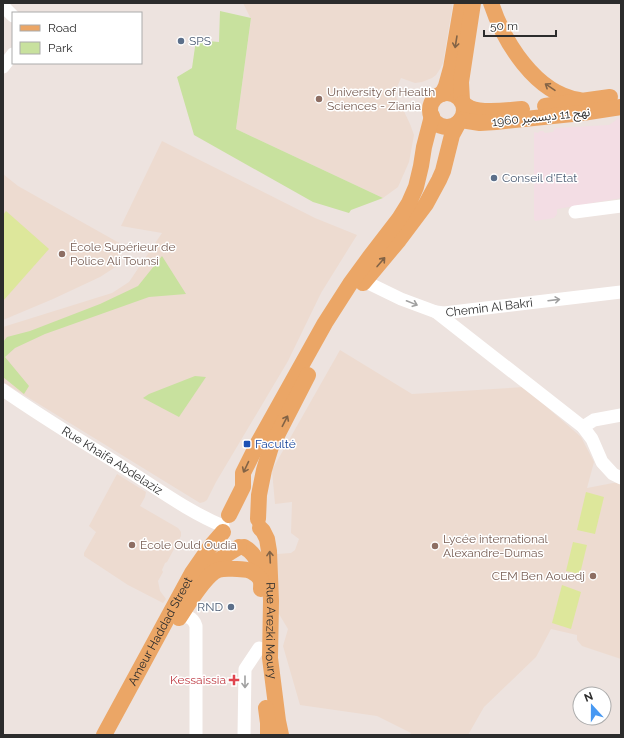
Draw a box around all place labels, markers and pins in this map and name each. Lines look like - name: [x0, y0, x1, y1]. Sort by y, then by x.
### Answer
- place label: SPS: [189, 34, 211, 48]
- marker: SPS: [176, 36, 186, 46]
- place label: University of Health Sciences - Ziania: [327, 85, 435, 113]
- marker: University of Health Sciences - Ziania: [314, 94, 324, 104]
- place label: Conseil d'Etat: [502, 171, 577, 185]
- marker: Conseil d'Etat: [489, 173, 499, 183]
- place label: École Supérieur de Police Ali Tounsi: [70, 240, 176, 268]
- marker: École Supérieur de Police Ali Tounsi: [57, 249, 67, 259]
- place label: Faculté: [255, 437, 296, 451]
- marker: Faculté: [242, 439, 252, 449]
- place label: Lycée international Alexandre-Dumas: [443, 532, 549, 560]
- place label: École Ould Oudia: [140, 538, 237, 552]
- marker: École Ould Oudia: [127, 540, 137, 550]
- marker: Lycée international Alexandre-Dumas: [430, 541, 440, 551]
- place label: CEM Ben Aouedj: [492, 569, 585, 583]
- marker: CEM Ben Aouedj: [588, 571, 598, 581]
- place label: RND: [197, 600, 223, 614]
- marker: RND: [226, 602, 236, 612]
- place label: Kessaissia: [170, 673, 226, 687]
- marker: Kessaissia: [229, 675, 239, 685]

